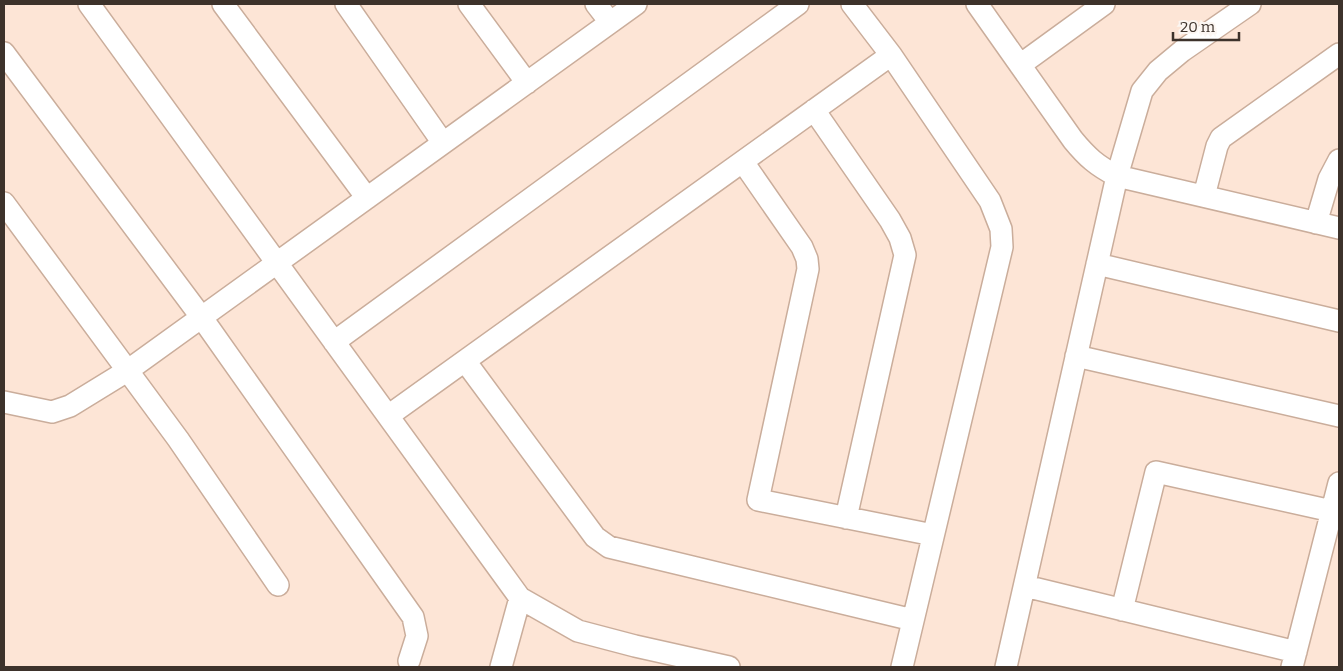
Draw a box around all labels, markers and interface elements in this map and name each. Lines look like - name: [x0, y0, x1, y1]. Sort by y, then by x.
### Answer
- scale bar: [1173, 10, 1239, 42]
- text: 20 m: [1180, 18, 1216, 36]

